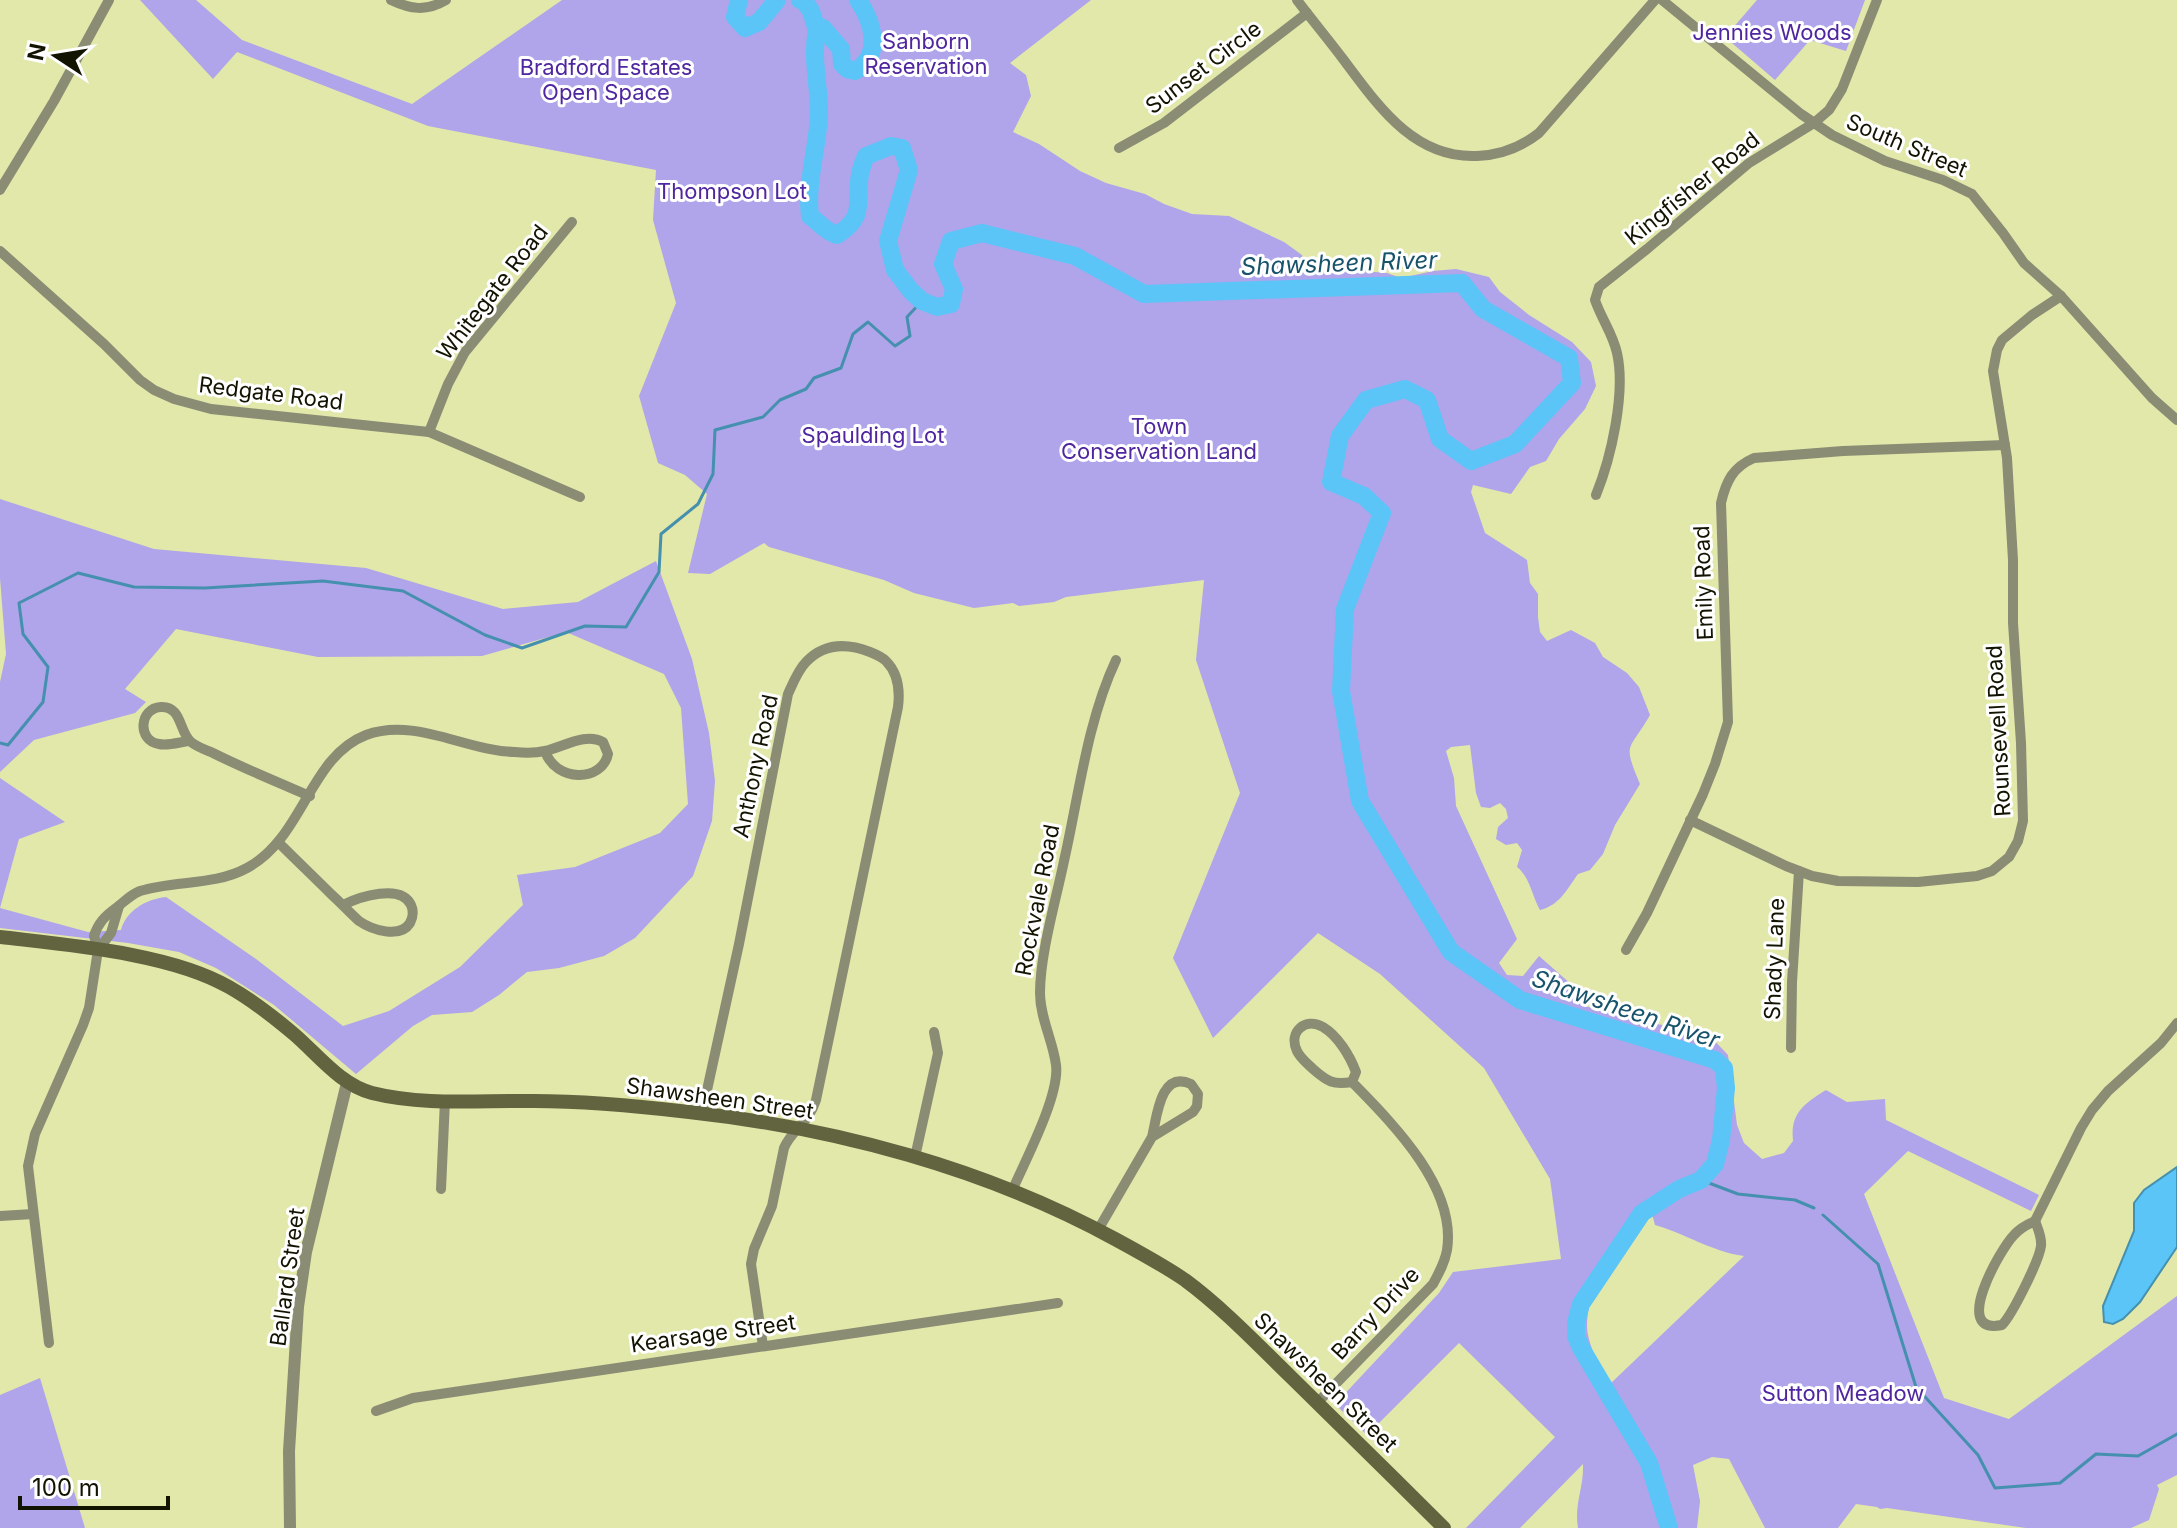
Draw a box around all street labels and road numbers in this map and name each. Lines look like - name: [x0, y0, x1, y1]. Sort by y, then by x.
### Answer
- street label: Sunset Circle: [1140, 15, 1266, 119]
- street label: South Street: [1843, 108, 1971, 182]
- street label: Kingfisher Road: [1620, 126, 1764, 250]
- street label: Whitegate Road: [431, 219, 553, 365]
- street label: Redgate Road: [197, 371, 345, 415]
- street label: Emily Road: [1688, 525, 1718, 641]
- street label: Rounsevell Road: [1981, 645, 2015, 817]
- street label: Anthony Road: [727, 692, 783, 840]
- street label: Rockvale Road: [1010, 822, 1064, 978]
- street label: Shady Lane: [1759, 897, 1789, 1021]
- street label: Shawsheen Street: [625, 1072, 815, 1124]
- street label: Ballard Street: [264, 1206, 310, 1348]
- street label: Barry Drive: [1326, 1261, 1424, 1365]
- street label: Shawsheen Street: [1249, 1307, 1403, 1457]
- street label: Kearsage Street: [629, 1309, 797, 1357]

